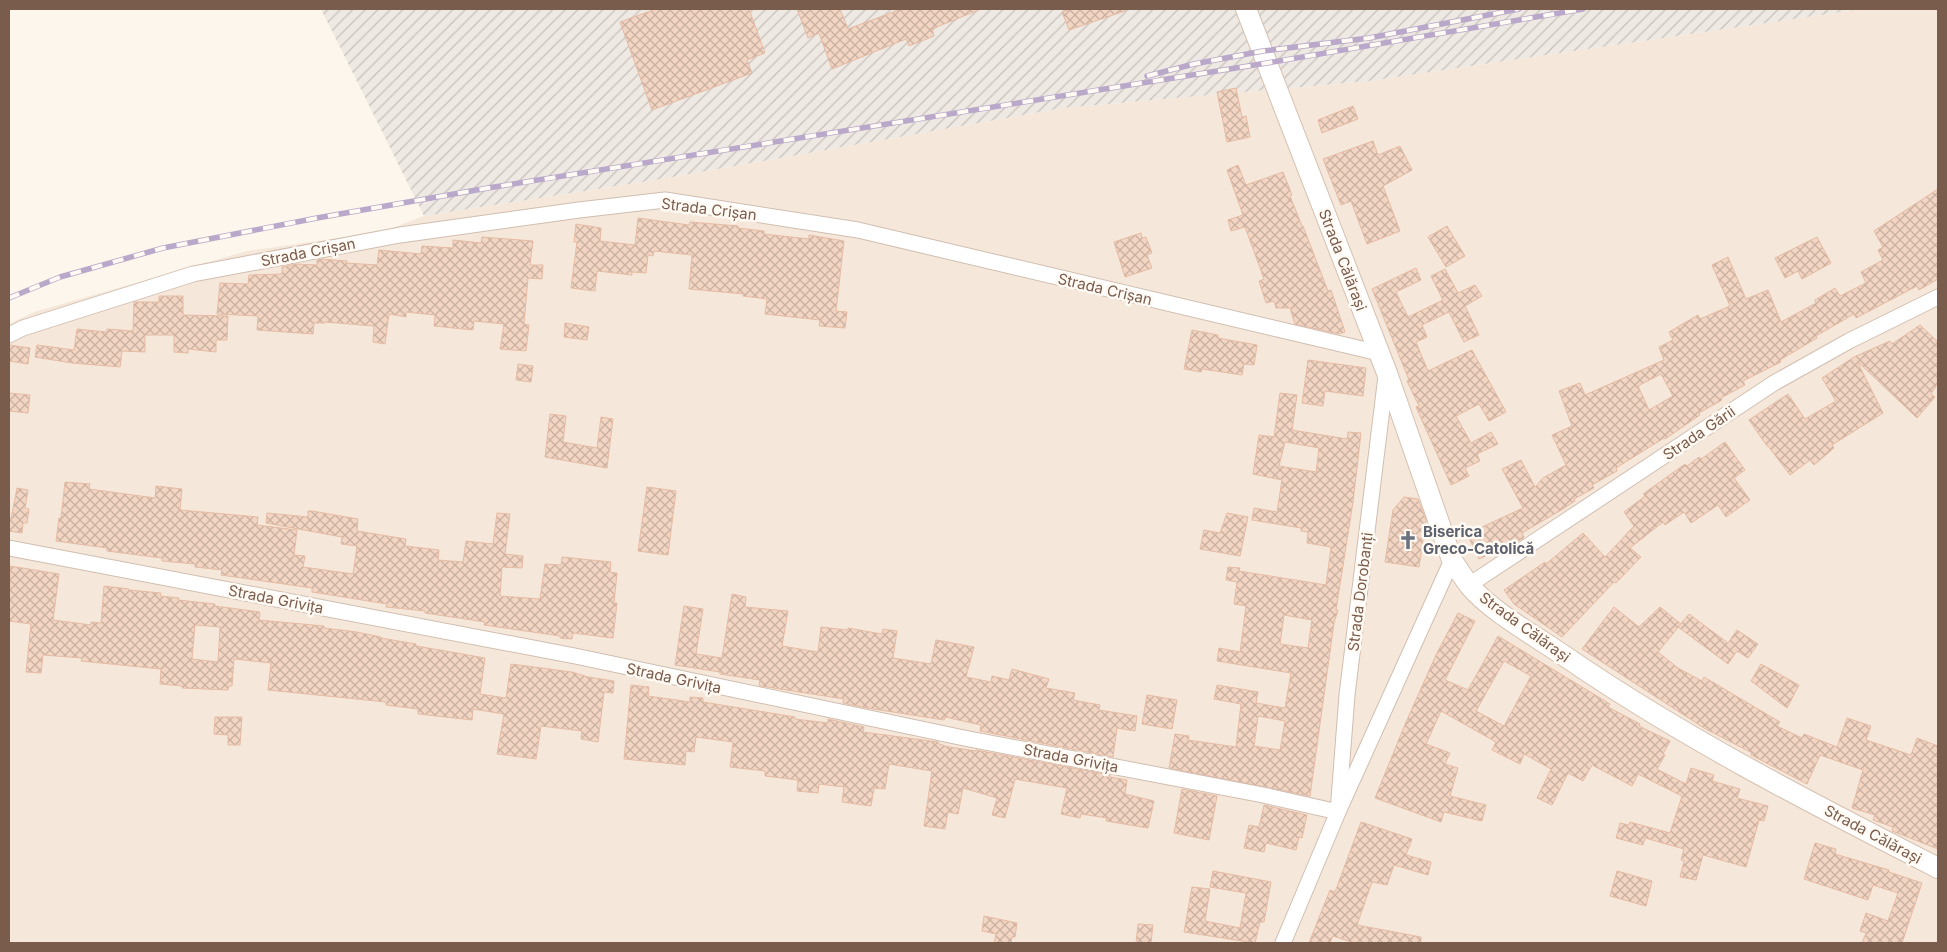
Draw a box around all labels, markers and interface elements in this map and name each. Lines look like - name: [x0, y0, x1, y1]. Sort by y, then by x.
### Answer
- street label: Strada Crișan: [660, 194, 758, 224]
- street label: Strada Călărași: [1315, 206, 1371, 314]
- street label: Strada Crișan: [259, 234, 357, 270]
- street label: Strada Crișan: [1056, 269, 1154, 309]
- street label: Strada Gării: [1659, 402, 1739, 464]
- place label: Biserica Greco-Catolică: [1423, 522, 1534, 558]
- church icon: Biserica Greco-Catolică: [1397, 529, 1419, 551]
- street label: Strada Dorobanți: [1343, 531, 1377, 653]
- street label: Strada Grivița: [227, 580, 325, 618]
- street label: Strada Călărași: [1476, 588, 1574, 666]
- street label: Strada Grivița: [625, 659, 723, 697]
- street label: Strada Grivița: [1022, 739, 1120, 777]
- street label: Strada Călărași: [1821, 800, 1925, 868]

